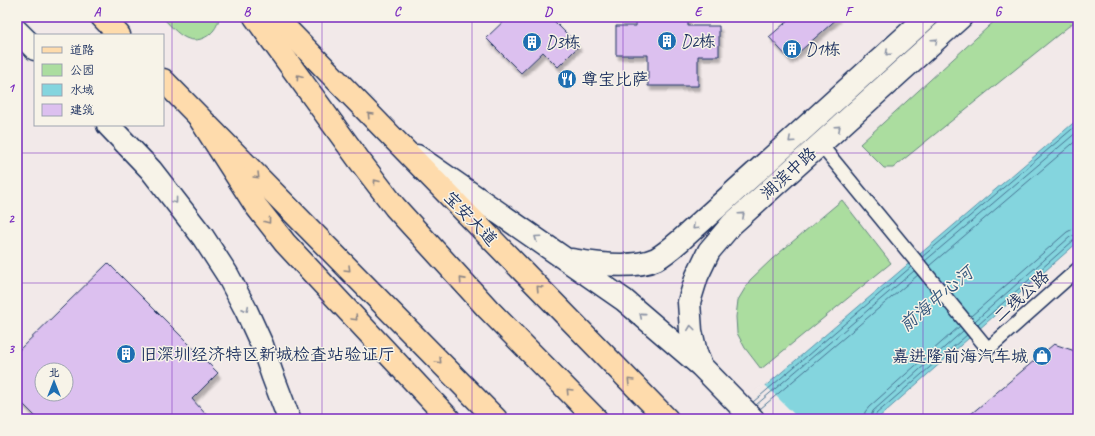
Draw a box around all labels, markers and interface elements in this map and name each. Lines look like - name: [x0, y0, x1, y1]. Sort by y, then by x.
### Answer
- text: A: [94, 4, 102, 20]
- text: B: [244, 4, 252, 20]
- text: C: [394, 4, 402, 20]
- text: D: [544, 4, 553, 20]
- text: E: [695, 4, 704, 20]
- text: F: [845, 4, 854, 20]
- text: G: [995, 4, 1003, 20]
- building icon: D2栋: [656, 30, 678, 52]
- building icon: D3栋: [521, 31, 543, 53]
- place label: D2栋: [681, 31, 715, 52]
- place label: D3栋: [546, 32, 580, 53]
- legend: [34, 34, 164, 126]
- building icon: D1栋: [781, 38, 803, 60]
- one-way arrow: [930, 38, 937, 45]
- place label: D1栋: [806, 39, 840, 60]
- text: 道路: [70, 42, 94, 58]
- one-way arrow: [885, 48, 892, 55]
- text: 公园: [70, 62, 94, 78]
- restaurant icon: 尊宝比萨: [556, 68, 578, 90]
- place label: 尊宝比萨: [581, 69, 649, 90]
- one-way arrow: [297, 75, 304, 82]
- text: 1: [8, 80, 16, 96]
- text: 水域: [70, 82, 94, 98]
- text: 建筑: [70, 102, 94, 118]
- one-way arrow: [367, 112, 375, 120]
- one-way arrow: [833, 125, 841, 132]
- one-way arrow: [788, 135, 796, 142]
- street label: 湖滨中路: [756, 143, 821, 204]
- one-way arrow: [252, 171, 260, 179]
- one-way arrow: [374, 180, 381, 187]
- street label: 宝安大道: [439, 187, 502, 250]
- one-way arrow: [170, 196, 177, 203]
- text: 2: [8, 211, 15, 227]
- one-way arrow: [737, 213, 744, 220]
- one-way arrow: [263, 217, 270, 224]
- one-way arrow: [693, 223, 700, 230]
- one-way arrow: [534, 236, 541, 243]
- water label: 前海中心河: [894, 260, 980, 336]
- one-way arrow: [343, 264, 351, 272]
- street label: 二线公路: [989, 266, 1054, 327]
- one-way arrow: [459, 277, 467, 285]
- one-way arrow: [536, 285, 544, 293]
- one-way arrow: [241, 305, 249, 312]
- one-way arrow: [639, 312, 646, 319]
- one-way arrow: [350, 313, 357, 321]
- one-way arrow: [687, 325, 696, 331]
- text: 3: [8, 341, 15, 357]
- building icon: 旧深圳经济特区新城检查站验证厅: [115, 343, 137, 365]
- place label: 旧深圳经济特区新城检查站验证厅: [140, 344, 395, 365]
- shop icon: 嘉进隆前海汽车城: [1031, 345, 1053, 367]
- place label: 嘉进隆前海汽车城: [892, 346, 1028, 367]
- one-way arrow: [435, 356, 442, 364]
- north arrow: [34, 362, 74, 402]
- text: 北: [49, 365, 60, 379]
- one-way arrow: [627, 378, 635, 386]
- one-way arrow: [566, 388, 574, 396]

